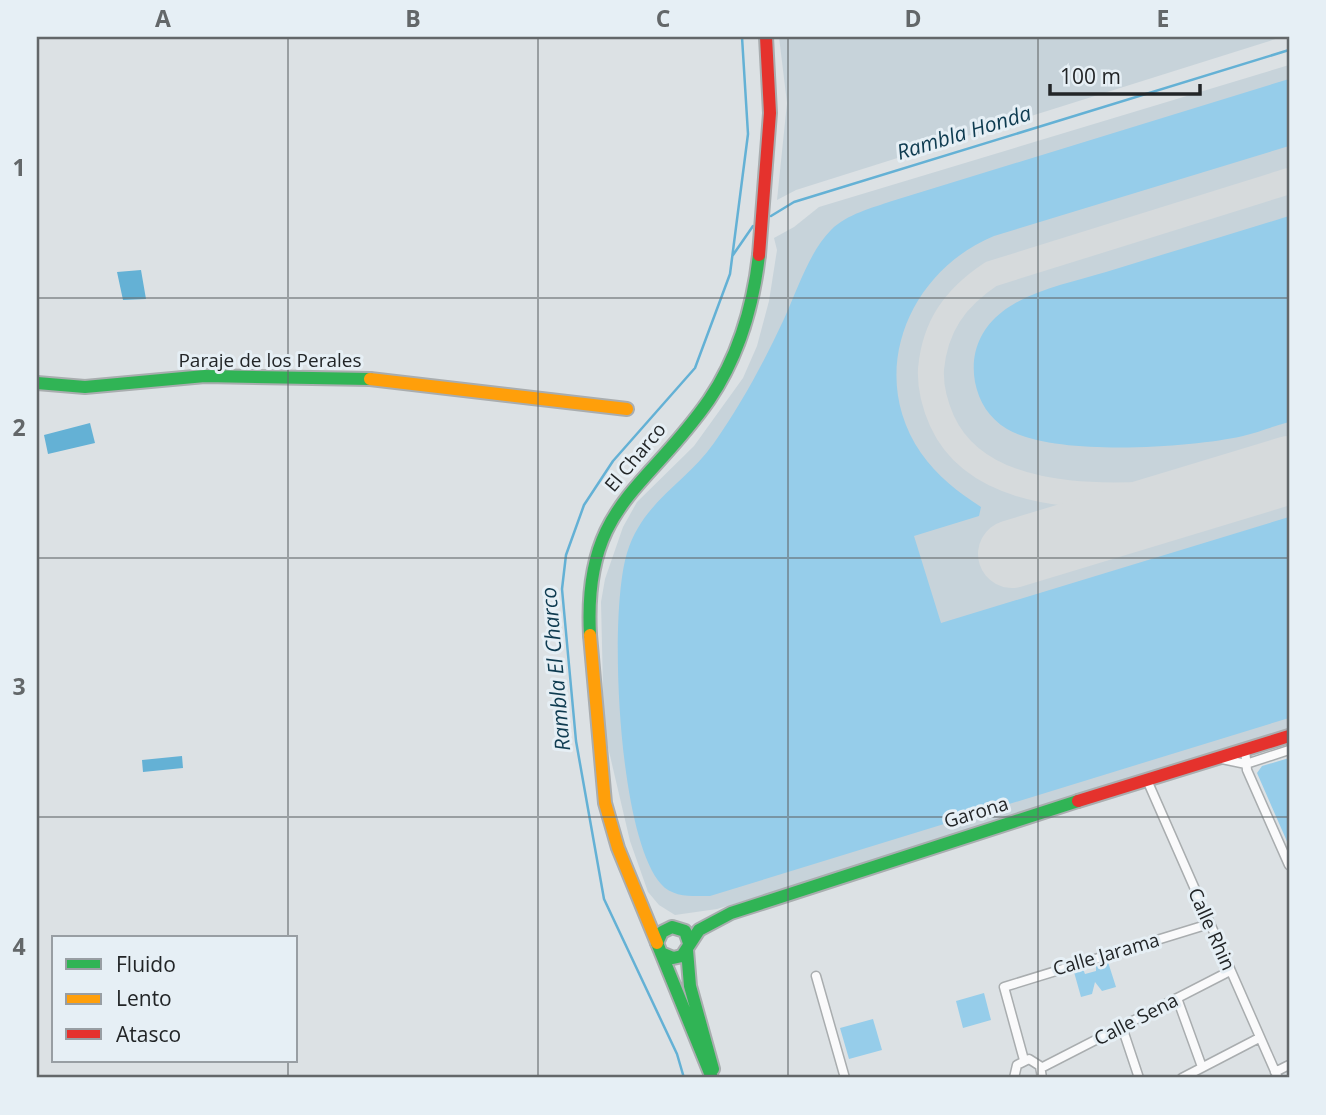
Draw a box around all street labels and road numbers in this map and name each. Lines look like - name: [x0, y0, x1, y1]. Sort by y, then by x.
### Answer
- street label: Paraje de los Perales: [178, 347, 362, 373]
- street label: El Charco: [598, 417, 672, 497]
- street label: Garona: [941, 790, 1011, 834]
- street label: Calle Rhin: [1182, 884, 1242, 974]
- street label: Calle Jarama: [1050, 926, 1162, 982]
- street label: Calle Sena: [1090, 987, 1182, 1051]

